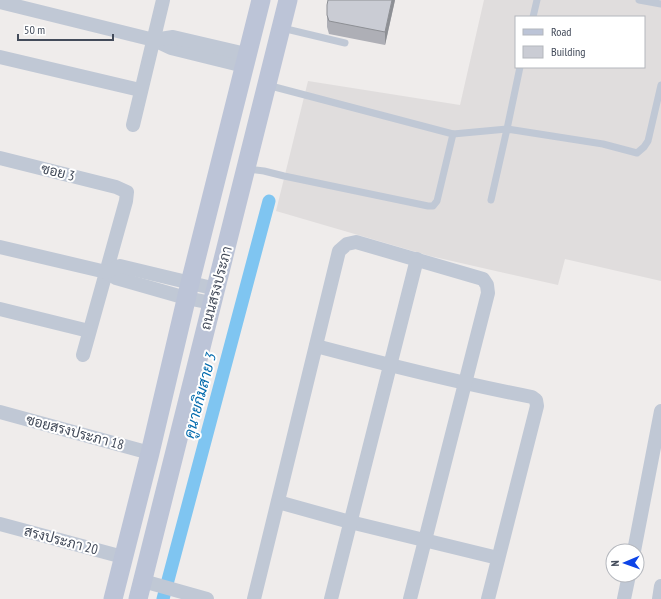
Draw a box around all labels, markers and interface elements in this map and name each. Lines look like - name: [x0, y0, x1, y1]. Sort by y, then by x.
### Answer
- scale bar: [18, 16, 113, 42]
- legend: [515, 16, 645, 68]
- text: 50 m: [24, 22, 45, 37]
- text: Road: [551, 24, 571, 39]
- text: Building: [551, 44, 586, 59]
- street label: ซอย 3: [39, 159, 77, 185]
- street label: ถนนสรงประภา: [196, 244, 236, 332]
- water label: คูนายกิมสาย 3: [179, 349, 221, 441]
- street label: ซอยสรงประภา 18: [24, 410, 126, 454]
- street label: สรงประภา 20: [22, 522, 100, 558]
- north arrow: [605, 543, 645, 583]
- text: N: [608, 560, 622, 567]

